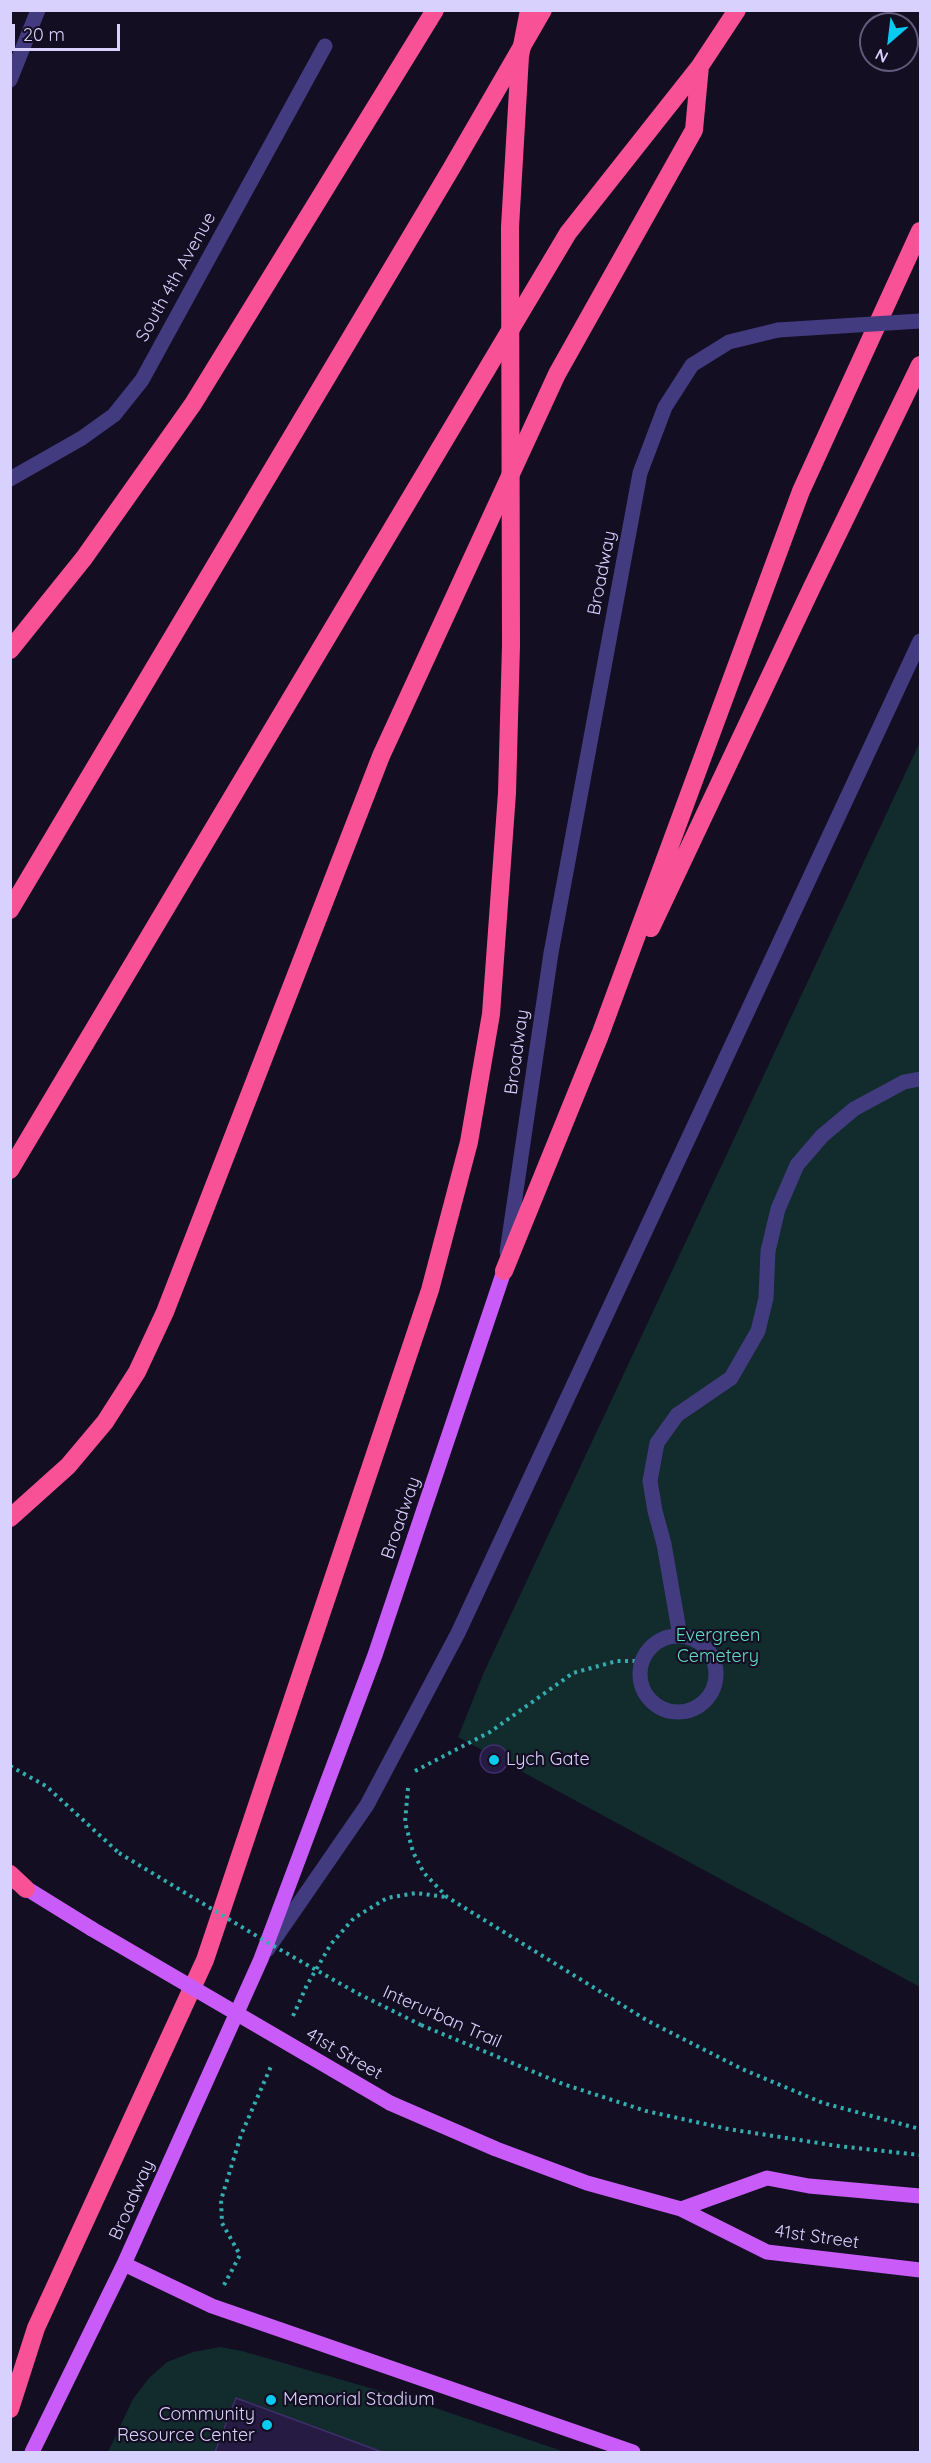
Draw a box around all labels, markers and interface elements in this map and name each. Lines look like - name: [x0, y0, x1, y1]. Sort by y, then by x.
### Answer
- scale bar: [15, 12, 123, 50]
- north arrow: [859, 12, 919, 72]
- text: 20 m: [23, 23, 65, 46]
- text: N: [872, 45, 891, 68]
- street label: South 4th Avenue: [131, 208, 221, 346]
- street label: Broadway: [583, 529, 621, 617]
- street label: Broadway: [500, 1008, 534, 1096]
- street label: Broadway: [377, 1474, 425, 1562]
- park label: Evergreen Cemetery: [676, 1625, 760, 1668]
- place label: Lych Gate: [506, 1749, 590, 1771]
- marker: Lych Gate: [487, 1753, 501, 1767]
- street label: Interurban Trail: [379, 1981, 505, 2053]
- street label: 41st Street: [302, 2023, 386, 2085]
- street label: Broadway: [105, 2156, 159, 2244]
- street label: 41st Street: [774, 2220, 860, 2254]
- place label: Memorial Stadium: [283, 2389, 435, 2411]
- marker: Memorial Stadium: [264, 2393, 278, 2407]
- place label: Community Resource Center: [117, 2404, 255, 2446]
- marker: Community Resource Center: [260, 2418, 274, 2432]

